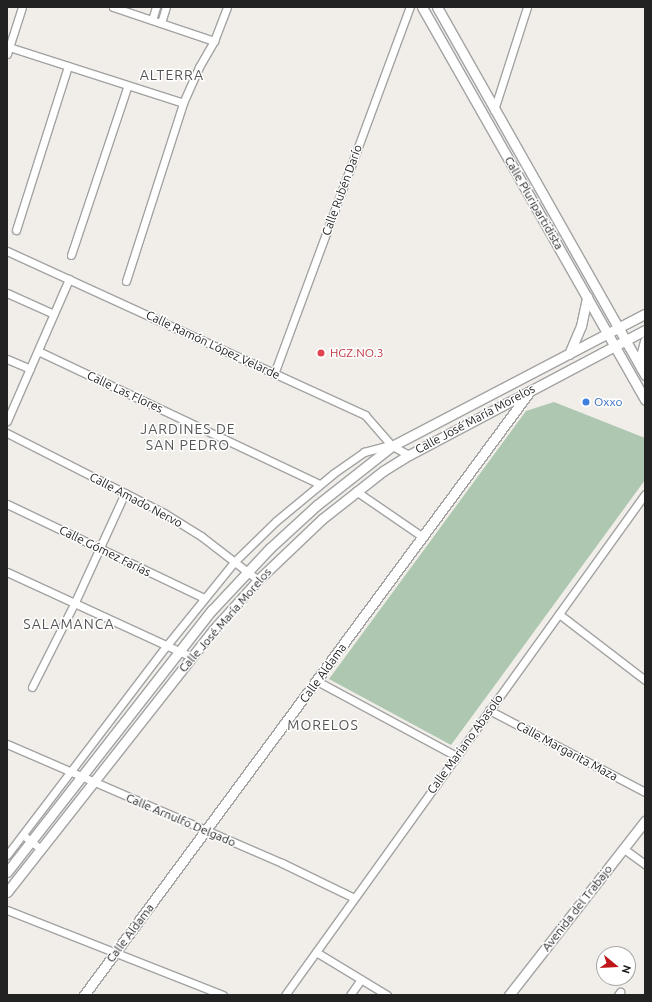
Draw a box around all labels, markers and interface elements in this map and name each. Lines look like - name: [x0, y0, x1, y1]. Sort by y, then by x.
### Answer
- district label: ALTERRA: [140, 67, 204, 83]
- street label: Calle Rubén Darío: [319, 142, 365, 238]
- street label: Calle Pluripartidista: [501, 154, 567, 252]
- street label: Calle Ramón López Velarde: [144, 308, 282, 382]
- place label: HGZ.NO.3: [330, 346, 384, 360]
- marker: HGZ.NO.3: [315, 347, 327, 359]
- street label: Calle Las Flores: [85, 368, 165, 416]
- street label: Calle José María Morelos: [413, 381, 537, 457]
- place label: Oxxo: [594, 395, 623, 409]
- marker: Oxxo: [581, 397, 591, 407]
- district label: JARDINES DE SAN PEDRO: [140, 421, 236, 454]
- street label: Calle Amado Nervo: [87, 469, 185, 531]
- street label: Calle Gómez Farías: [57, 523, 153, 579]
- street label: Calle José María Morelos: [176, 565, 274, 675]
- district label: SALAMANCA: [23, 616, 115, 632]
- street label: Calle Aldama: [297, 641, 349, 705]
- street label: Calle Mariano Abasolo: [424, 691, 506, 797]
- district label: MORELOS: [287, 717, 359, 733]
- street label: Calle Margarita Maza: [514, 718, 620, 784]
- street label: Calle Arnulfo Delgado: [124, 790, 238, 850]
- street label: Avenida del Trabajo: [539, 862, 615, 954]
- street label: Calle Aldama: [103, 901, 157, 965]
- north arrow: [596, 946, 636, 986]
- text: N: [619, 964, 633, 975]

